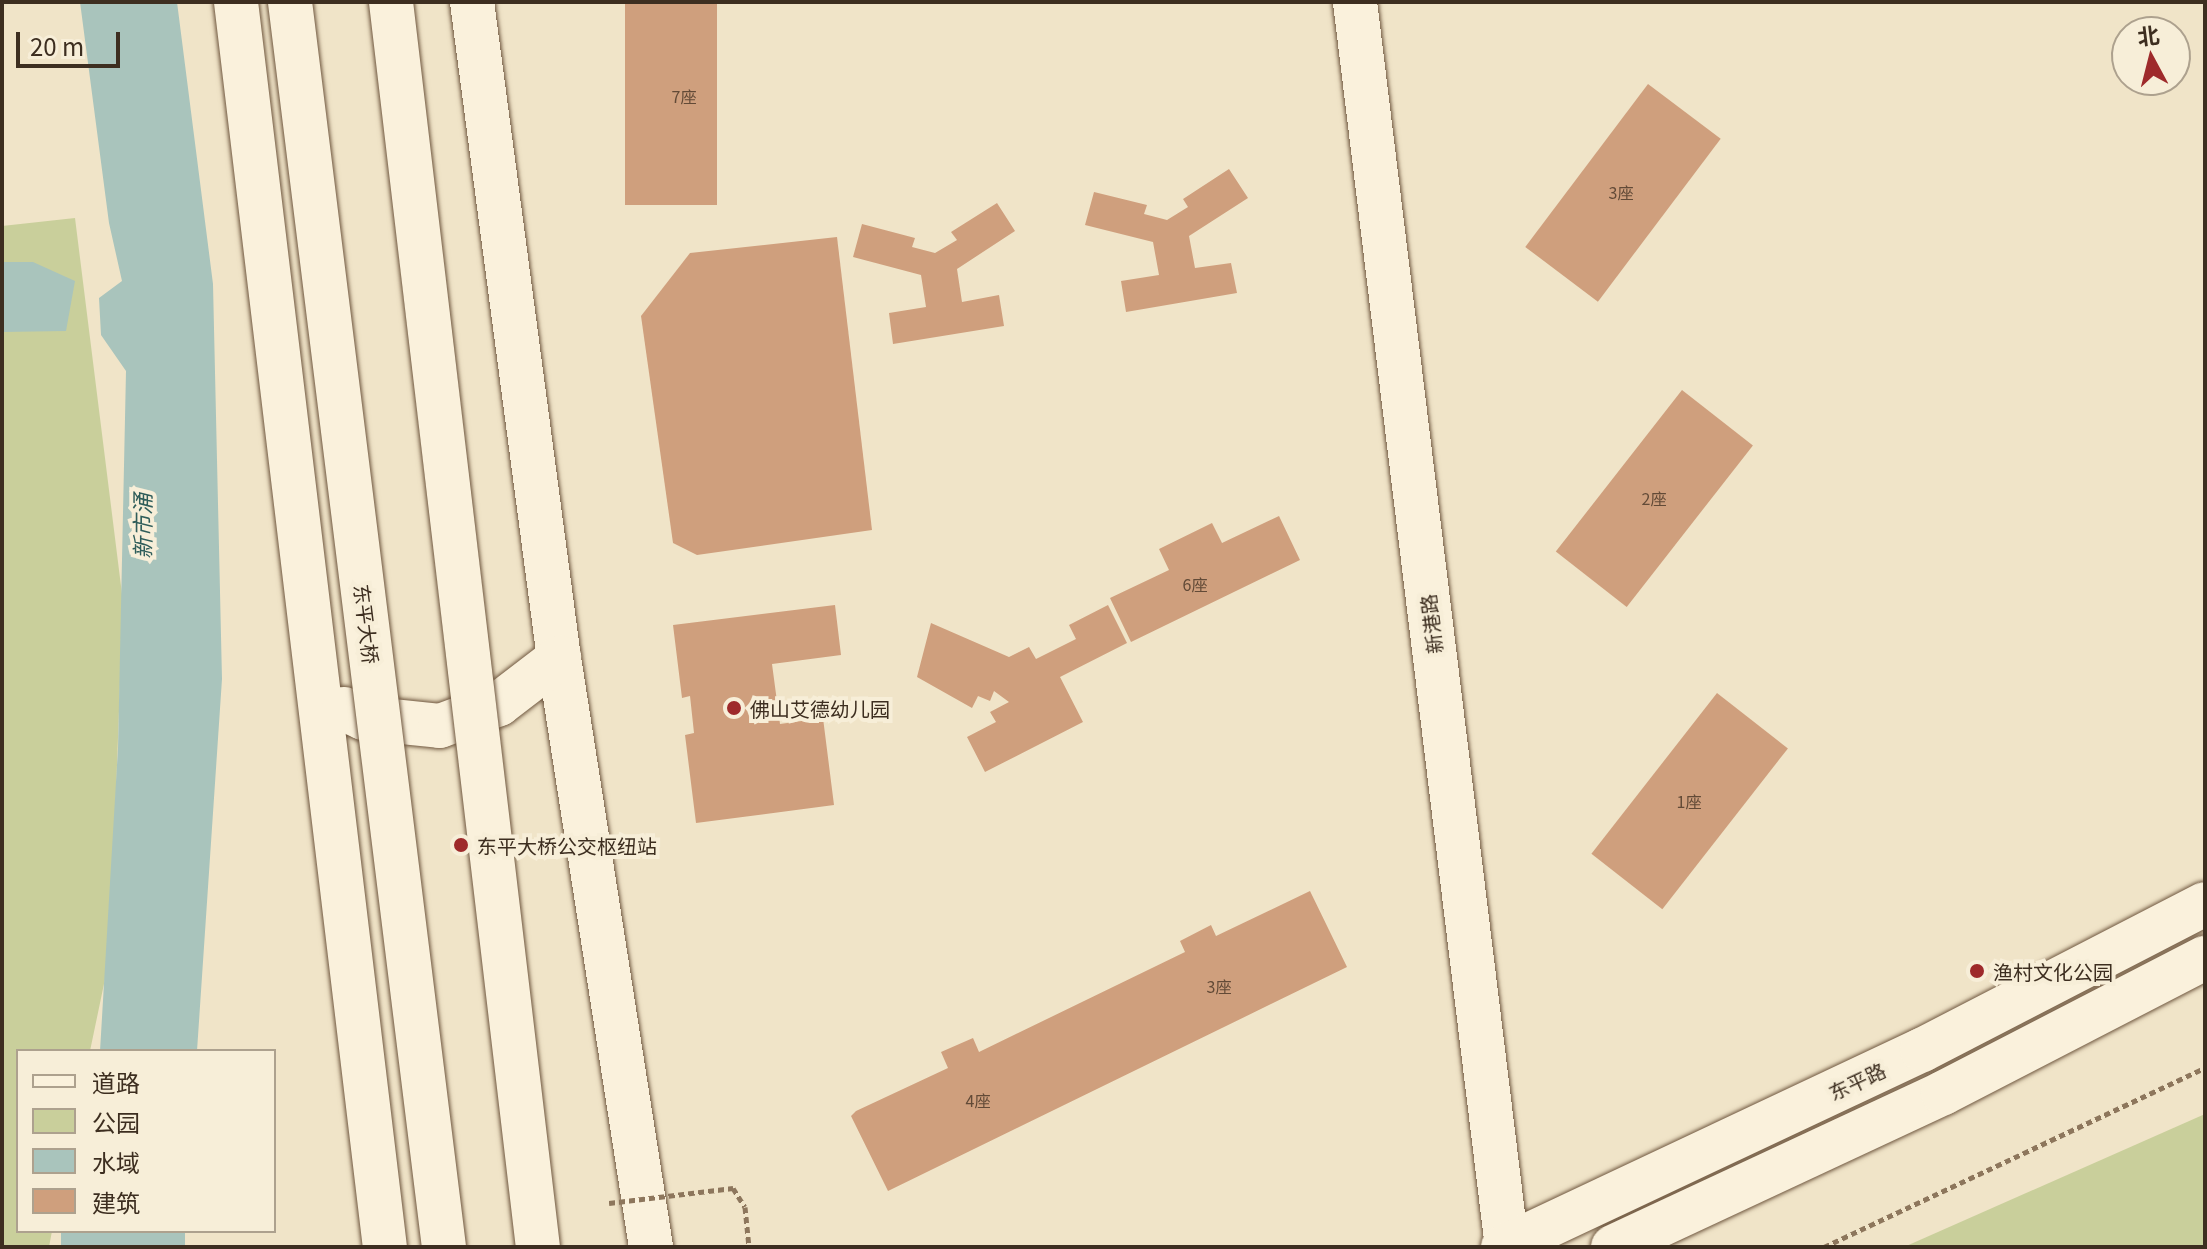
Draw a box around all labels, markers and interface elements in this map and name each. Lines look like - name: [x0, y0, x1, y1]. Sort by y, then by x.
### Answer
- scale bar: [20, 16, 124, 66]
- north arrow: [2111, 16, 2191, 96]
- text: 北: [2135, 17, 2161, 51]
- text: 20 m: [30, 28, 84, 63]
- house number: 7座: [672, 86, 696, 106]
- house number: 3座: [1609, 182, 1633, 202]
- house number: 2座: [1642, 488, 1666, 508]
- water label: 新市涌: [129, 493, 155, 559]
- house number: 6座: [1183, 574, 1207, 594]
- street label: 东平大桥: [350, 583, 384, 665]
- street label: 新港路: [1415, 593, 1447, 655]
- place label: 佛山艾德幼儿园: [750, 696, 890, 720]
- marker: 佛山艾德幼儿园: [725, 699, 743, 717]
- house number: 1座: [1677, 791, 1701, 811]
- place label: 东平大桥公交枢纽站: [477, 833, 657, 857]
- marker: 东平大桥公交枢纽站: [452, 836, 470, 854]
- place label: 渔村文化公园: [1993, 959, 2113, 983]
- marker: 渔村文化公园: [1968, 962, 1986, 980]
- house number: 3座: [1207, 976, 1231, 996]
- legend: [16, 1049, 276, 1233]
- street label: 东平路: [1825, 1057, 1889, 1105]
- text: 道路: [92, 1064, 140, 1099]
- house number: 4座: [966, 1090, 990, 1110]
- text: 公园: [92, 1104, 140, 1139]
- text: 水域: [92, 1144, 140, 1179]
- text: 建筑: [92, 1184, 140, 1219]

